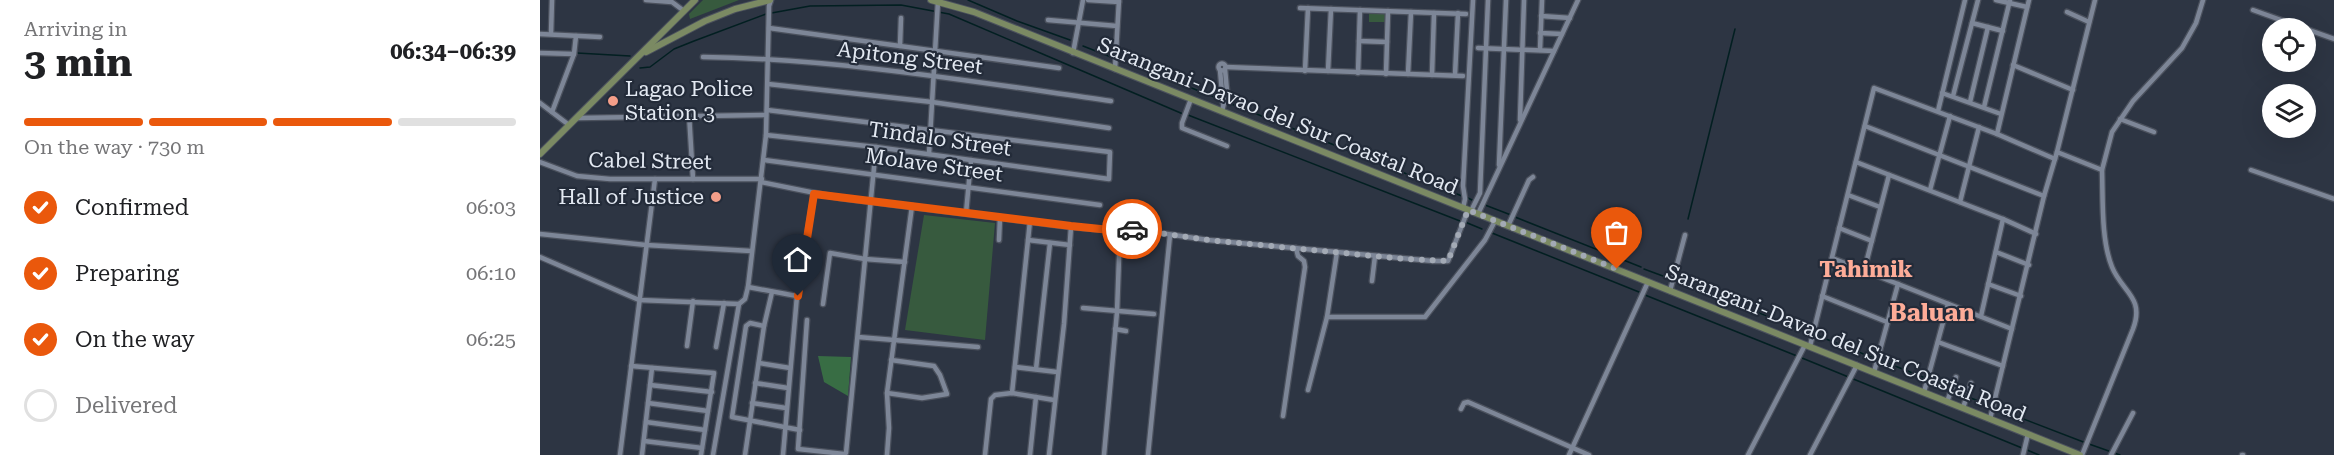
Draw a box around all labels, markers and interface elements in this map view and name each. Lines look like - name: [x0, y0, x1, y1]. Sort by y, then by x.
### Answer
- text: Arriving in: [24, 17, 127, 41]
- map controls: [2262, 18, 2316, 138]
- button: locate: [2262, 18, 2316, 72]
- street label: Sarangani-Davao del Sur Coastal Road: [1094, 32, 1462, 200]
- street label: Apitong Street: [836, 37, 984, 79]
- text: 06:34–06:39: [390, 39, 516, 64]
- text: 3 min: [24, 40, 132, 86]
- place label: Lagao Police Station 3: [625, 77, 753, 125]
- button: layers: [2262, 84, 2316, 138]
- marker: Lagao Police Station 3: [606, 94, 620, 108]
- street label: Tindalo Street: [867, 117, 1013, 161]
- text: On the way · 730 m: [24, 135, 205, 159]
- street label: Molave Street: [864, 143, 1005, 187]
- street label: Cabel Street: [588, 148, 712, 174]
- place label: Hall of Justice: [559, 185, 704, 209]
- marker: Hall of Justice: [709, 190, 723, 204]
- icon: check: [24, 191, 57, 224]
- text: Confirmed: [75, 195, 189, 220]
- text: 06:03: [466, 195, 516, 219]
- courier: [1102, 199, 1162, 259]
- pin: [1591, 207, 1642, 269]
- icon: car: [1116, 213, 1149, 246]
- icon: bag: [1600, 216, 1633, 249]
- pin: [772, 234, 823, 296]
- icon: home: [781, 243, 814, 276]
- icon: check: [24, 257, 57, 290]
- district label: Tahimik: [1819, 257, 1913, 282]
- street label: Sarangani-Davao del Sur Coastal Road: [1662, 259, 2030, 427]
- text: Preparing: [75, 261, 179, 286]
- text: 06:10: [466, 261, 516, 285]
- district label: Baluan: [1889, 299, 1975, 327]
- icon: check: [24, 323, 57, 356]
- text: On the way: [75, 327, 195, 352]
- text: 06:25: [466, 327, 516, 351]
- text: Delivered: [75, 393, 177, 418]

